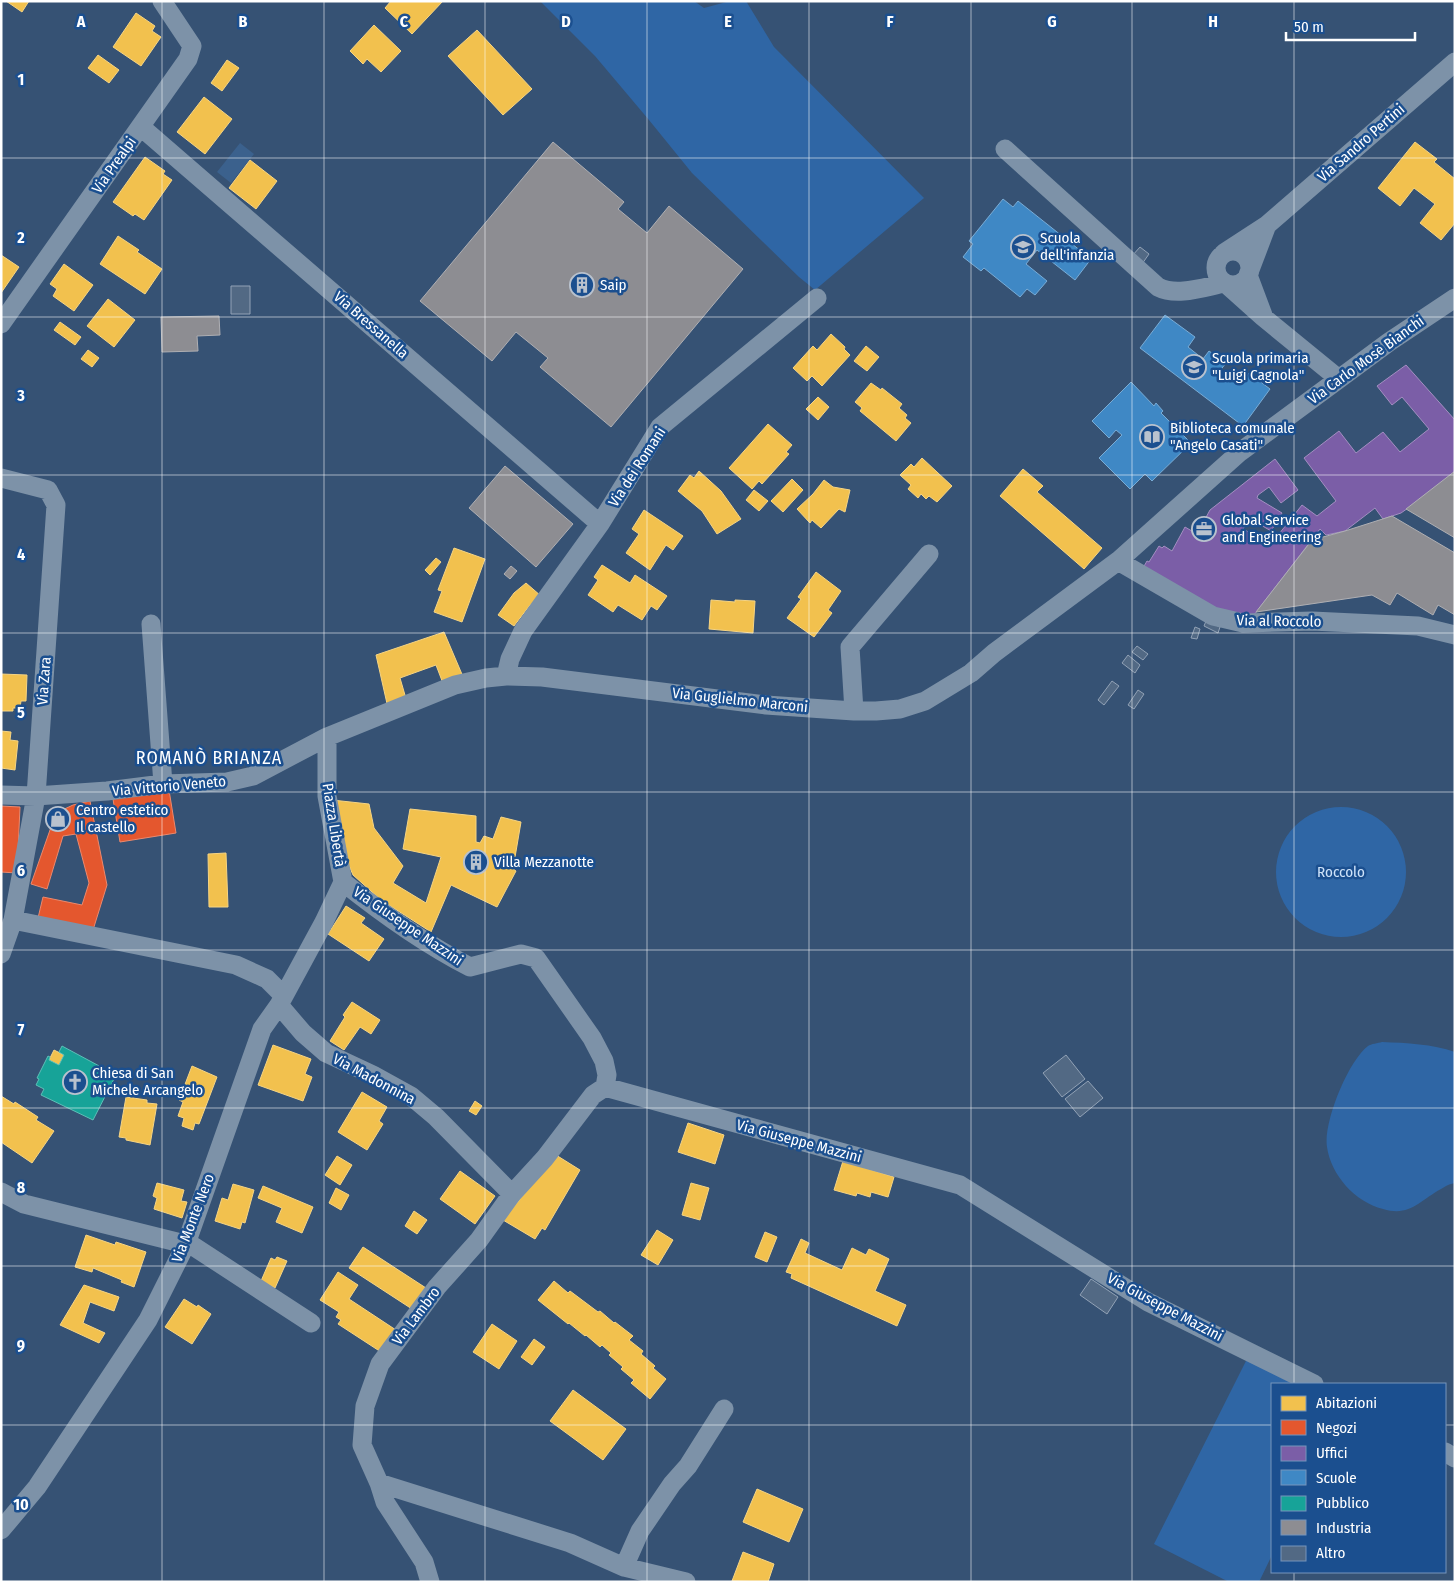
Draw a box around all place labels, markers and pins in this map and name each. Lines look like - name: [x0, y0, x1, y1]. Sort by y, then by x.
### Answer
- place label: Scuola dell'infanzia: [1040, 229, 1114, 264]
- school or university icon: Scuola dell'infanzia: [1010, 234, 1036, 260]
- building icon: Saip: [569, 272, 595, 298]
- place label: Saip: [600, 276, 627, 294]
- place label: Scuola primaria "Luigi Cagnola": [1212, 349, 1308, 384]
- school or university icon: Scuola primaria "Luigi Cagnola": [1181, 354, 1207, 380]
- place label: Biblioteca comunale "Angelo Casati": [1170, 419, 1295, 454]
- library icon: Biblioteca comunale "Angelo Casati": [1139, 424, 1165, 450]
- place label: Global Service and Engineering: [1222, 511, 1321, 546]
- office icon: Global Service and Engineering: [1191, 516, 1217, 542]
- place label: Centro estetico Il castello: [76, 801, 168, 836]
- shop icon: Centro estetico Il castello: [45, 806, 71, 832]
- building icon: Villa Mezzanotte: [463, 849, 489, 875]
- place label: Villa Mezzanotte: [494, 853, 594, 871]
- place label: Chiesa di San Michele Arcangelo: [92, 1064, 203, 1099]
- church icon: Chiesa di San Michele Arcangelo: [62, 1069, 88, 1095]

